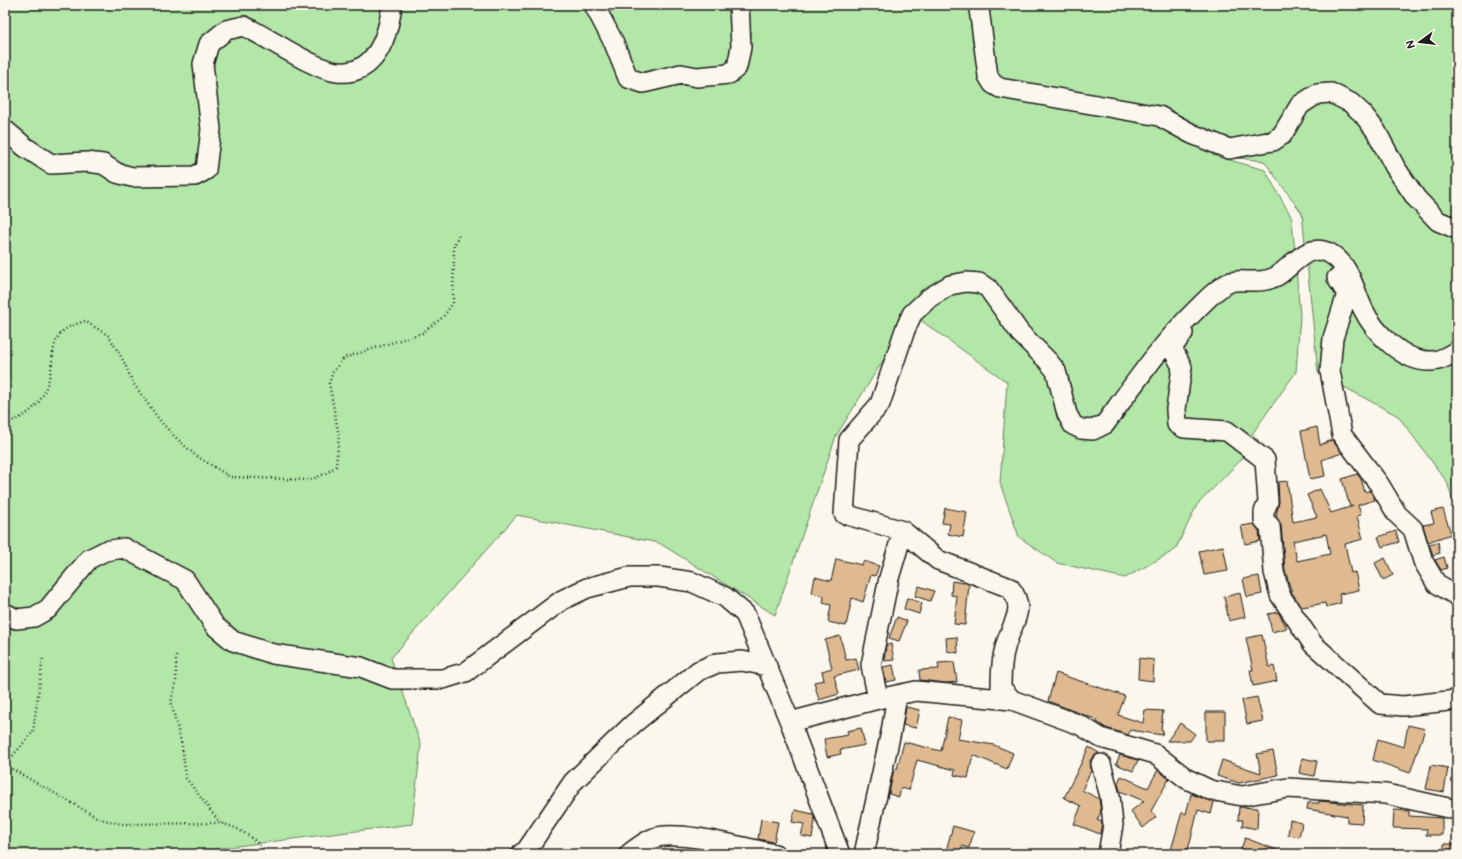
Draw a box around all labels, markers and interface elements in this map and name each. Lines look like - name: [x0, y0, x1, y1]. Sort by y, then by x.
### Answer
- north arrow: [1400, 22, 1440, 62]
- text: N: [1403, 39, 1418, 50]

